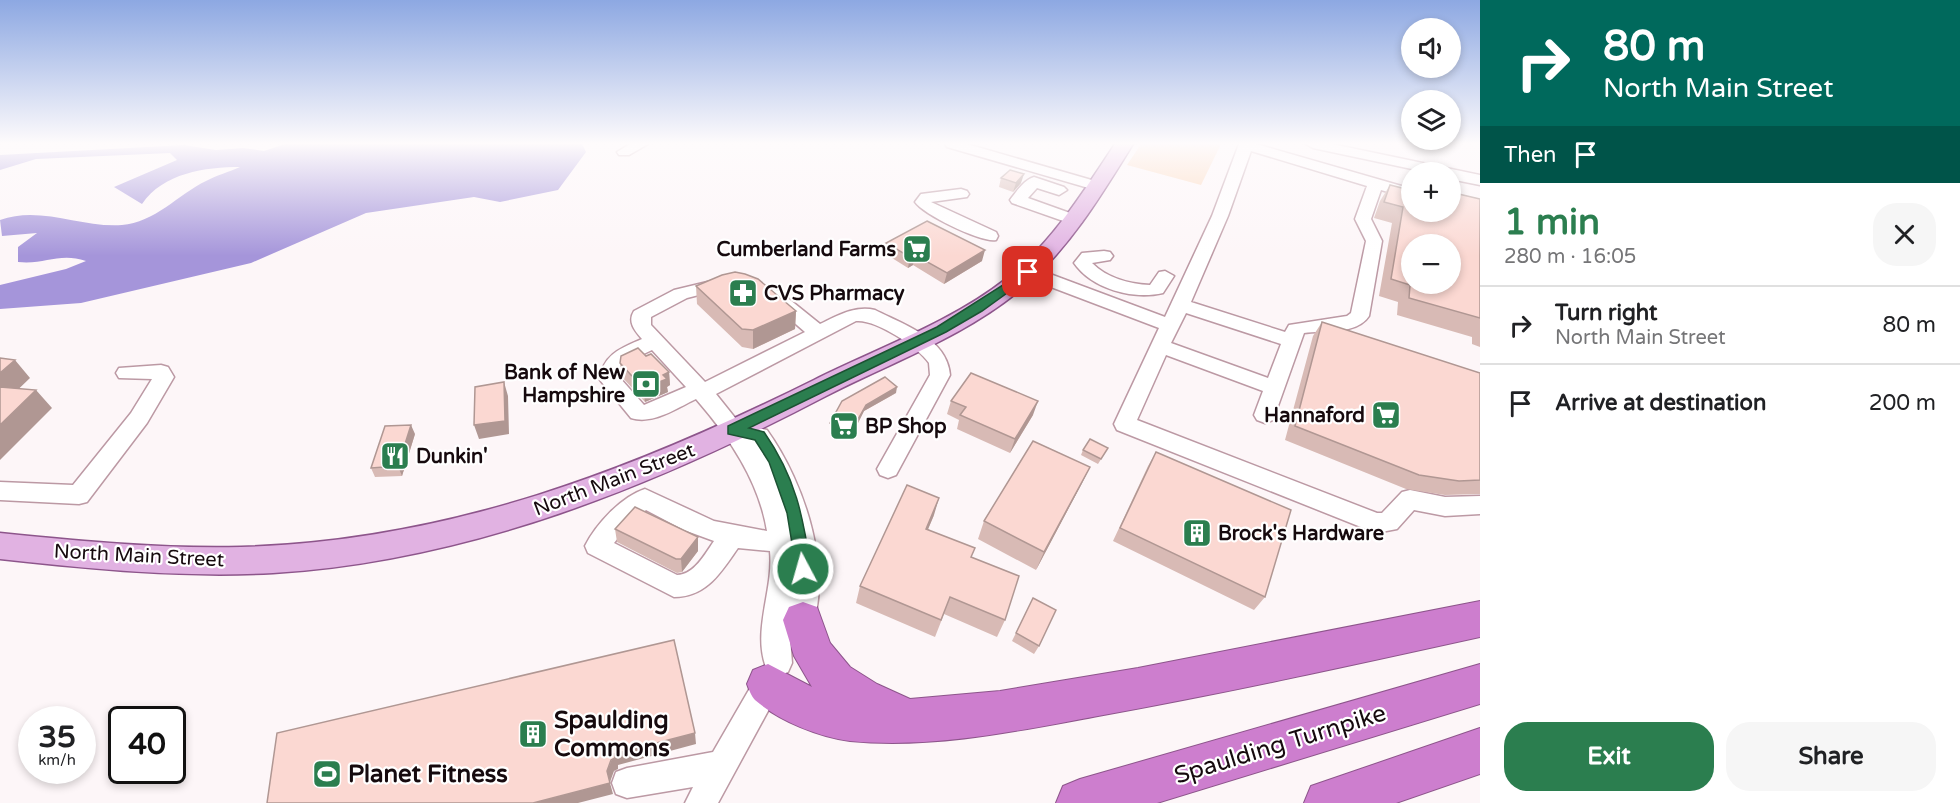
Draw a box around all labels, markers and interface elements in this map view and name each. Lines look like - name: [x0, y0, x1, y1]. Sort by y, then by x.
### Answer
- map controls: [1401, 18, 1461, 294]
- button: sound: [1401, 18, 1461, 78]
- text: 80 m: [1603, 21, 1705, 72]
- icon: right: [1504, 24, 1582, 102]
- text: North Main Street: [1603, 72, 1833, 105]
- button: layers: [1401, 90, 1461, 150]
- icon: arrive: [1569, 138, 1602, 171]
- text: Then: [1504, 142, 1557, 168]
- button: +: [1401, 162, 1461, 222]
- text: 1 min: [1504, 201, 1600, 244]
- button: close: [1873, 203, 1936, 266]
- supermarket icon: Cumberland Farms: [901, 233, 933, 265]
- button: −: [1401, 234, 1461, 294]
- place label: Cumberland Farms: [716, 238, 896, 262]
- text: 280 m · 16:05: [1504, 245, 1636, 269]
- pin: [1002, 246, 1053, 297]
- icon: arrive: [1011, 255, 1044, 288]
- pharmacy icon: CVS Pharmacy: [727, 277, 759, 309]
- place label: CVS Pharmacy: [764, 282, 905, 306]
- text: Turn right: [1555, 300, 1657, 326]
- icon: right: [1504, 309, 1537, 342]
- text: 80 m: [1882, 312, 1936, 338]
- text: North Main Street: [1555, 326, 1726, 350]
- place label: Bank of New Hampshire: [504, 361, 625, 408]
- bank icon: Bank of New Hampshire: [630, 368, 662, 400]
- icon: arrive: [1504, 387, 1537, 420]
- text: Arrive at destination: [1555, 390, 1766, 416]
- text: 200 m: [1869, 390, 1936, 416]
- supermarket icon: Hannaford: [1370, 399, 1402, 431]
- place label: Hannaford: [1264, 404, 1365, 428]
- supermarket icon: BP Shop: [828, 410, 860, 442]
- place label: BP Shop: [865, 415, 947, 439]
- street label: North Main Street: [530, 438, 699, 522]
- restaurant icon: Dunkin': [379, 440, 411, 472]
- place label: Dunkin': [416, 445, 488, 469]
- building icon: Brock's Hardware: [1181, 517, 1213, 549]
- place label: Brock's Hardware: [1218, 522, 1384, 546]
- position arrow: [771, 537, 835, 601]
- street label: North Main Street: [53, 540, 225, 572]
- street label: Spaulding Turnpike: [1171, 698, 1390, 791]
- speed limit sign: 40: [108, 706, 186, 784]
- place label: Spaulding Commons: [554, 706, 670, 763]
- building icon: Spaulding Commons: [517, 718, 549, 750]
- text: 35: [38, 719, 76, 756]
- button: Exit: [1504, 722, 1714, 791]
- button: Share: [1726, 722, 1936, 791]
- text: km/h: [38, 751, 76, 769]
- sports icon: Planet Fitness: [311, 758, 343, 790]
- place label: Planet Fitness: [348, 760, 508, 789]

